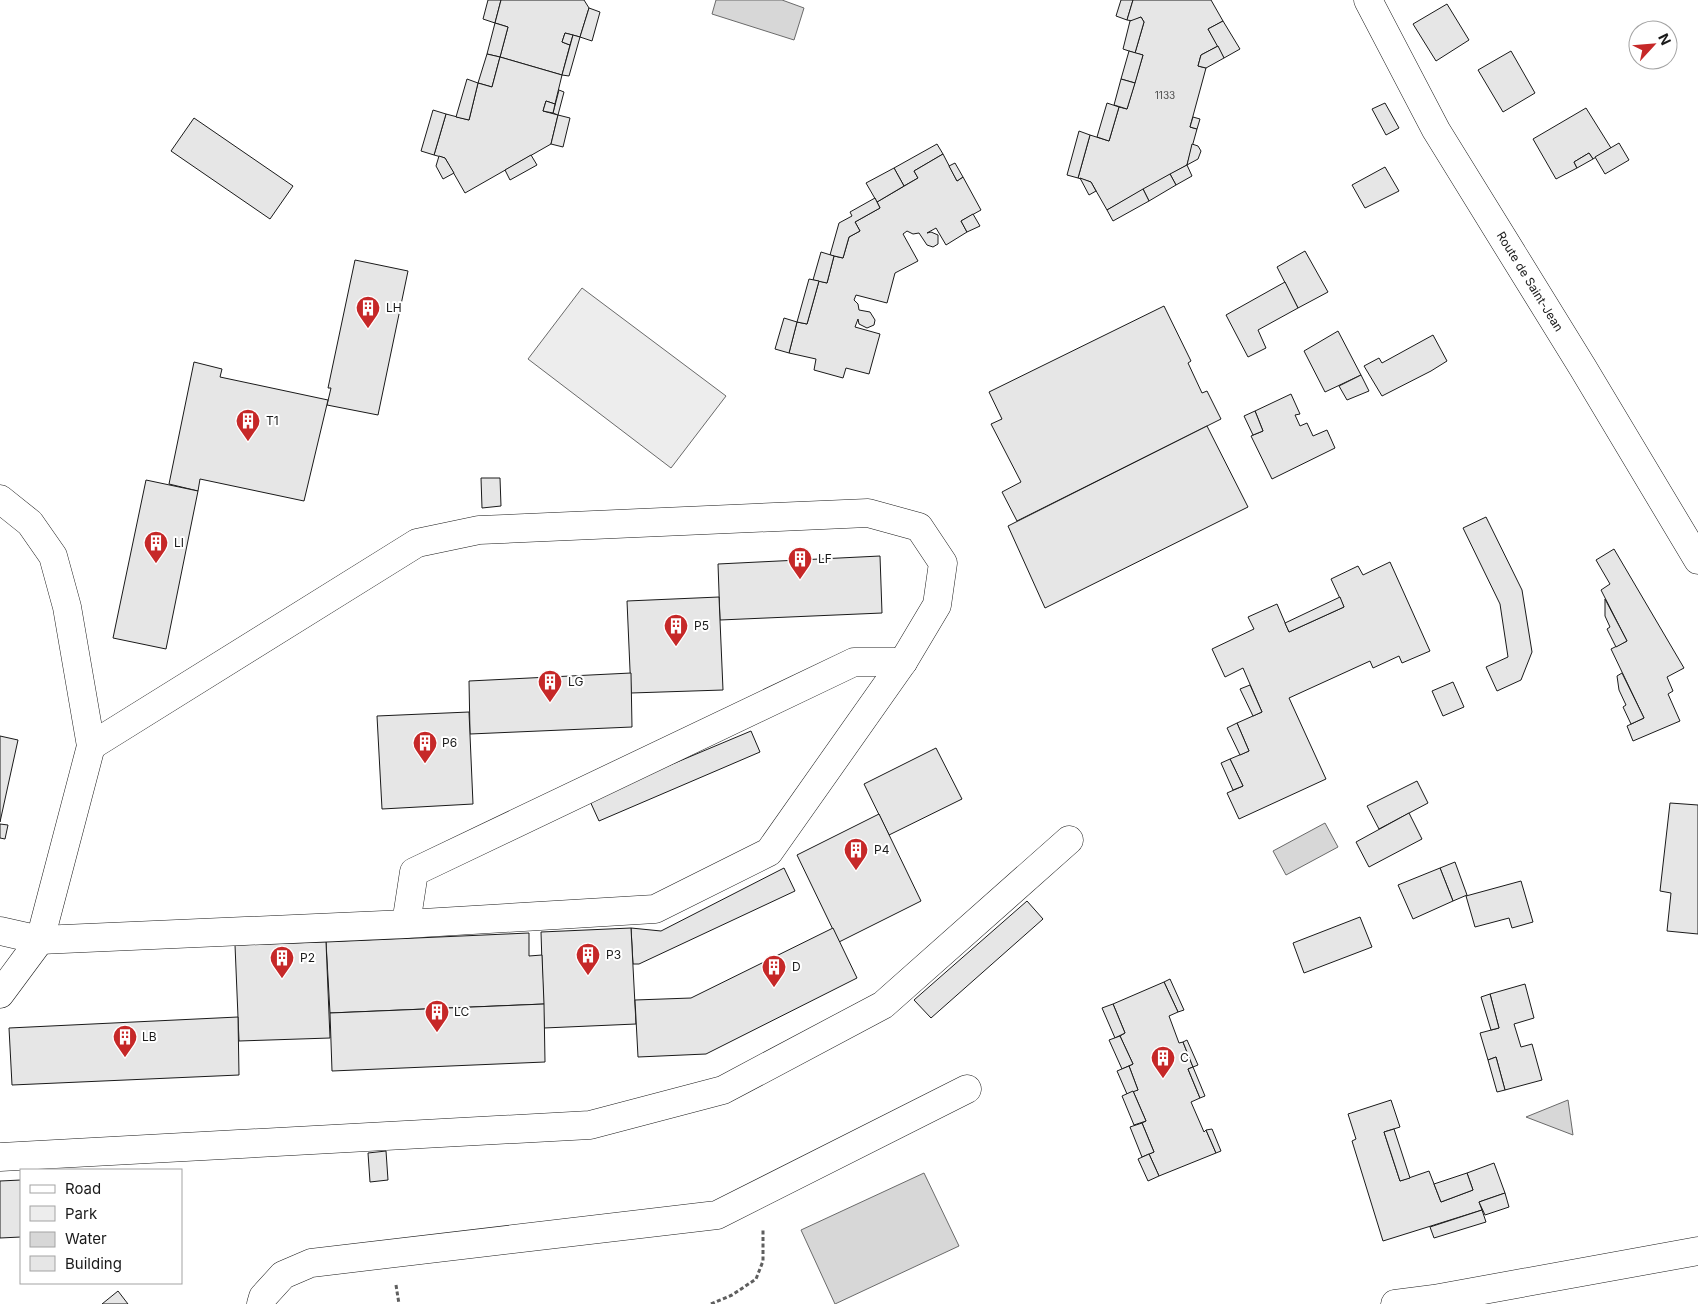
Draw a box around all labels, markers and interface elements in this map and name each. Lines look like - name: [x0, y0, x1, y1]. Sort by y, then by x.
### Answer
- north arrow: [1628, 20, 1678, 70]
- text: N: [1655, 31, 1675, 48]
- house number: 1133: [1155, 89, 1175, 101]
- street label: Route de Saint-Jean: [1494, 229, 1567, 334]
- building icon: LH: [355, 295, 381, 329]
- place label: LH: [386, 300, 402, 315]
- building icon: T1: [235, 408, 261, 442]
- place label: T1: [266, 413, 279, 428]
- building icon: LI: [143, 530, 169, 564]
- place label: LI: [174, 535, 184, 550]
- building icon: LF: [787, 546, 813, 580]
- place label: LF: [818, 551, 832, 566]
- building icon: P5: [663, 613, 689, 647]
- place label: P5: [694, 618, 709, 633]
- building icon: LG: [537, 669, 563, 703]
- place label: LG: [568, 674, 583, 689]
- building icon: P6: [412, 730, 438, 764]
- place label: P6: [442, 735, 457, 750]
- building icon: P4: [843, 837, 869, 871]
- place label: P4: [874, 842, 890, 857]
- building icon: P3: [575, 942, 601, 976]
- building icon: P2: [269, 945, 295, 979]
- place label: P3: [606, 947, 621, 962]
- place label: P2: [300, 950, 315, 965]
- building icon: D: [761, 954, 787, 988]
- place label: D: [792, 959, 801, 974]
- building icon: LC: [424, 999, 450, 1033]
- place label: LC: [454, 1004, 469, 1019]
- building icon: LB: [112, 1024, 138, 1058]
- place label: LB: [142, 1029, 157, 1044]
- building icon: C: [1150, 1045, 1176, 1079]
- place label: C: [1180, 1050, 1189, 1065]
- legend: [20, 1169, 182, 1284]
- text: Road: [65, 1179, 101, 1198]
- text: Park: [65, 1204, 98, 1223]
- text: Water: [65, 1229, 107, 1248]
- text: Building: [65, 1254, 122, 1273]

